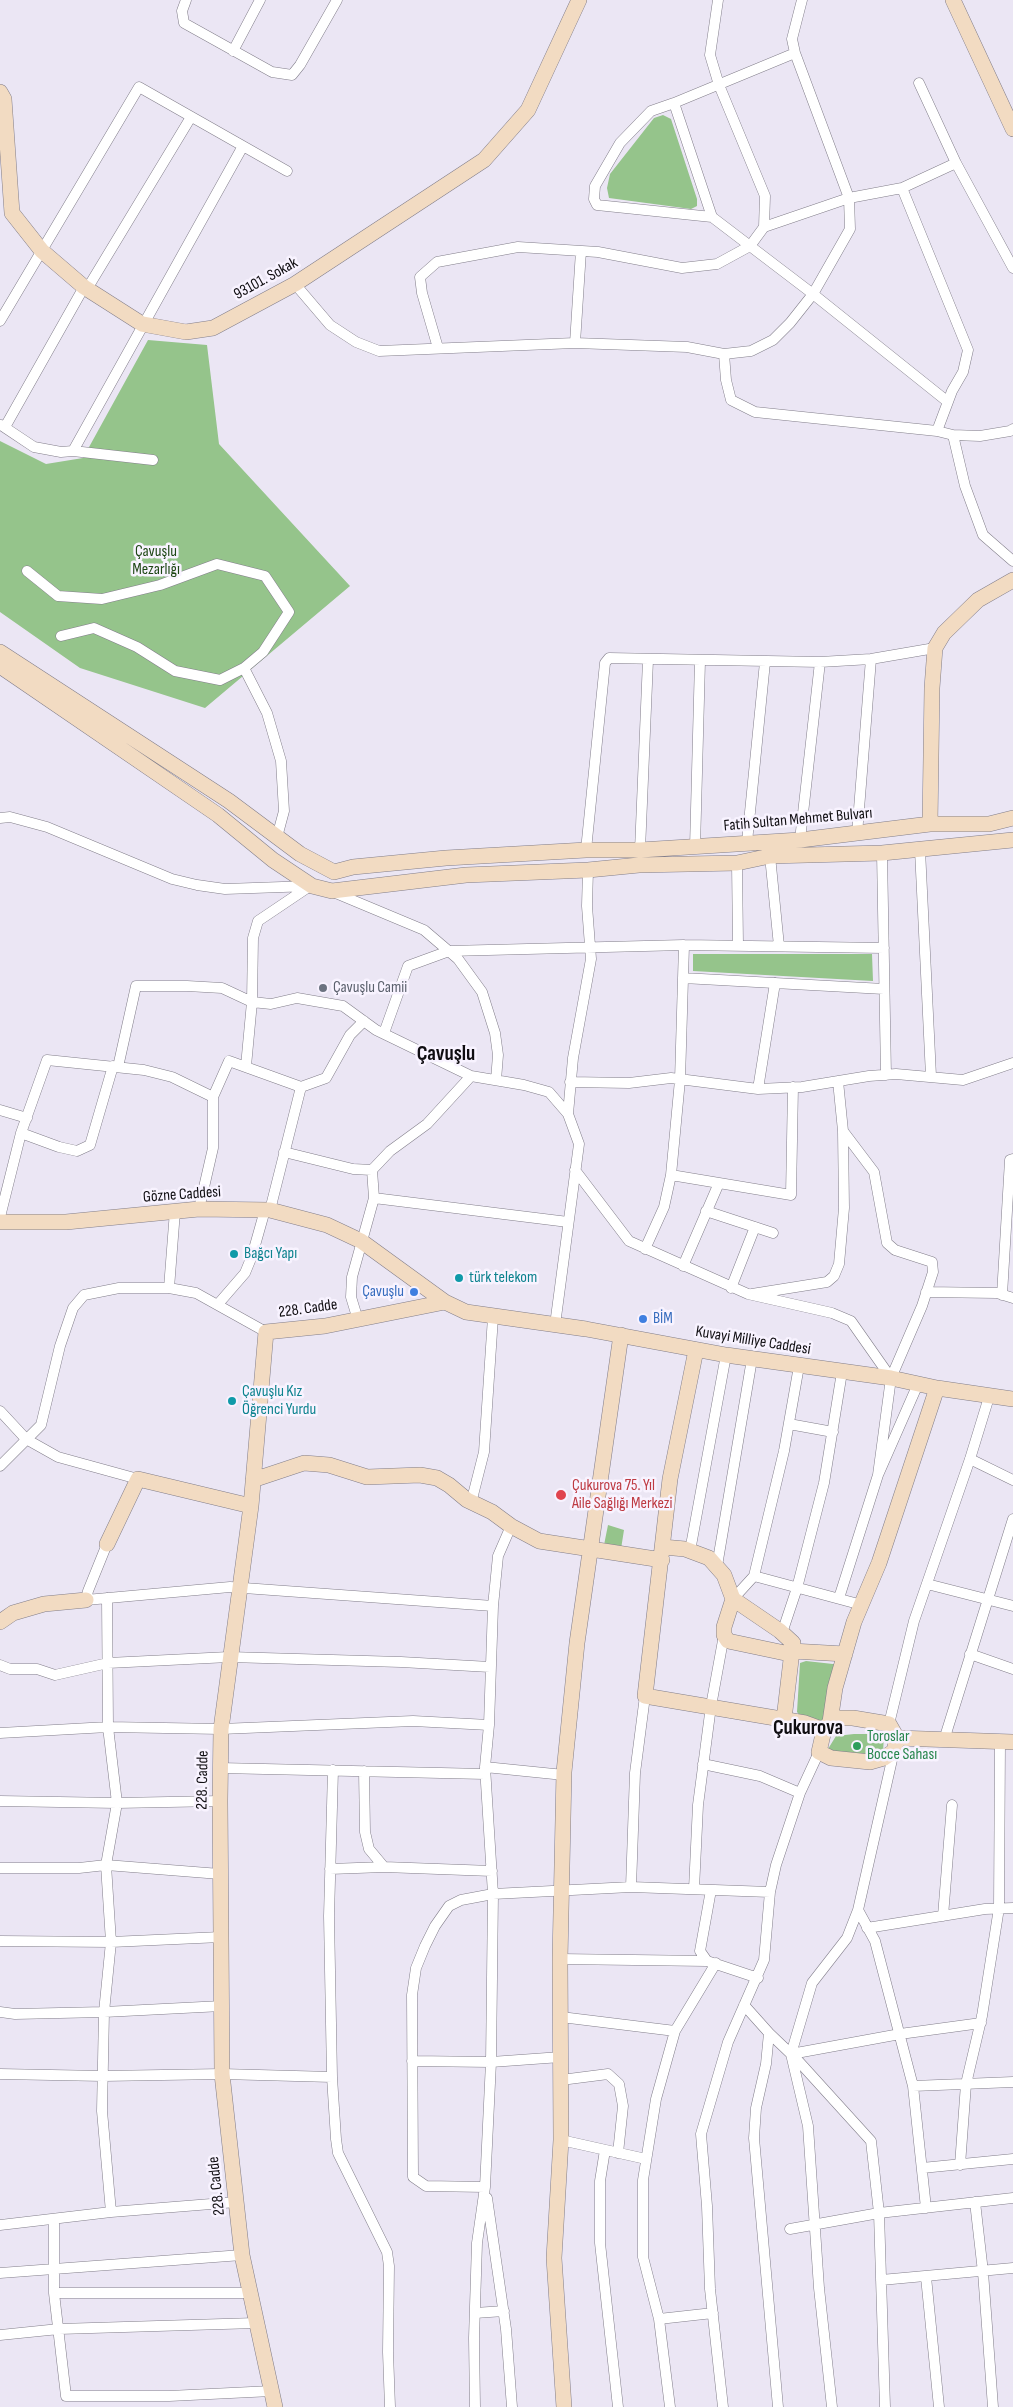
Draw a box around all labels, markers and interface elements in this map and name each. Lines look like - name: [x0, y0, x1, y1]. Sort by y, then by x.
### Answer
- street label: 93101. Sokak: [231, 254, 301, 304]
- park label: Çavuşlu Mezarlığı: [132, 542, 180, 580]
- street label: Fatih Sultan Mehmet Bulvarı: [723, 804, 873, 836]
- place label: Çavuşlu Camii: [333, 978, 407, 998]
- marker: Çavuşlu Camii: [317, 982, 329, 994]
- district label: Çavuşlu: [417, 1042, 475, 1068]
- street label: Gözne Caddesi: [142, 1183, 222, 1207]
- place label: Bağcı Yapı: [244, 1244, 297, 1264]
- marker: Bağcı Yapı: [228, 1248, 240, 1260]
- place label: türk telekom: [469, 1268, 537, 1288]
- marker: türk telekom: [453, 1272, 465, 1284]
- place label: Çavuşlu: [362, 1282, 404, 1302]
- marker: Çavuşlu: [408, 1286, 420, 1298]
- street label: 228. Cadde: [277, 1295, 339, 1323]
- place label: BİM: [653, 1309, 673, 1329]
- marker: BİM: [637, 1313, 649, 1325]
- street label: Kuvayi Milliye Caddesi: [694, 1322, 812, 1360]
- place label: Çavuşlu Kız Öğrenci Yurdu: [242, 1382, 316, 1420]
- marker: Çavuşlu Kız Öğrenci Yurdu: [226, 1395, 238, 1407]
- place label: Çukurova 75. Yıl Aile Sağlığı Merkezi: [572, 1476, 673, 1514]
- marker: Çukurova 75. Yıl Aile Sağlığı Merkezi: [554, 1488, 568, 1502]
- district label: Çukurova: [773, 1716, 843, 1742]
- place label: Toroslar Bocce Sahası: [867, 1727, 937, 1765]
- marker: Toroslar Bocce Sahası: [851, 1740, 863, 1752]
- street label: 228. Cadde: [193, 1750, 213, 1810]
- street label: 228. Cadde: [204, 2156, 230, 2216]

